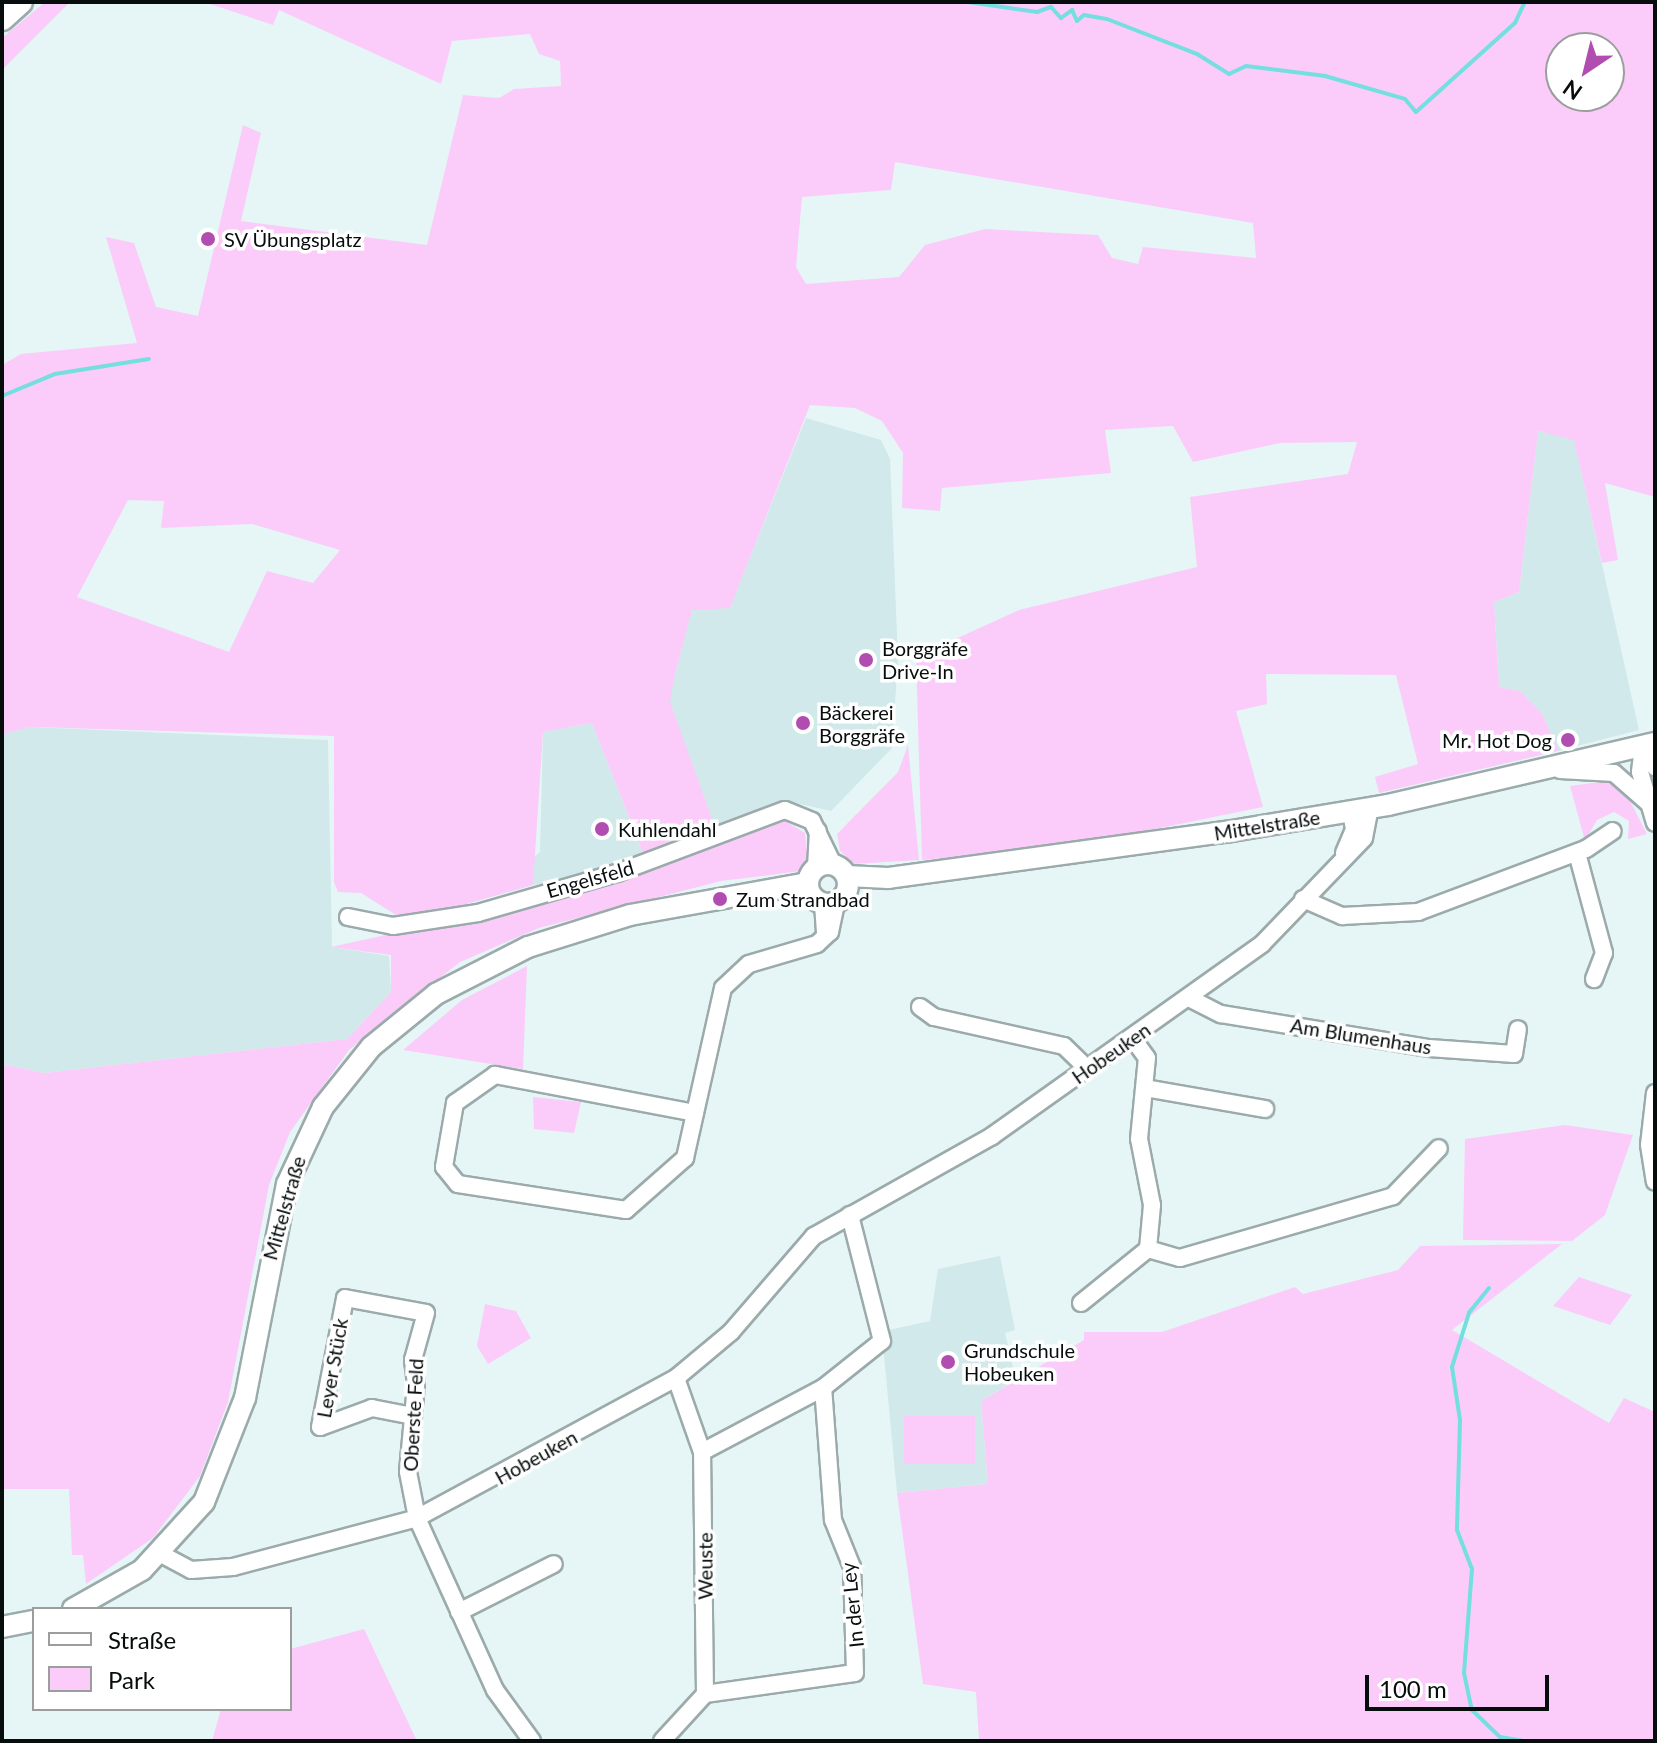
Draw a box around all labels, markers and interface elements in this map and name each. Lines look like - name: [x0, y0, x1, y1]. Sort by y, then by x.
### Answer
- north arrow: [1545, 32, 1625, 112]
- text: N: [1557, 75, 1587, 106]
- place label: SV Übungsplatz: [224, 227, 362, 251]
- marker: SV Übungsplatz: [199, 230, 217, 248]
- place label: Borggräfe Drive-In: [882, 636, 968, 683]
- marker: Borggräfe Drive-In: [857, 651, 875, 669]
- place label: Bäckerei Borggräfe: [819, 700, 905, 747]
- marker: Bäckerei Borggräfe: [794, 714, 812, 732]
- place label: Mr. Hot Dog: [1442, 728, 1552, 752]
- marker: Mr. Hot Dog: [1559, 731, 1577, 749]
- street label: Mittelstraße: [1212, 805, 1322, 845]
- place label: Kuhlendahl: [618, 817, 717, 841]
- marker: Kuhlendahl: [593, 820, 611, 838]
- street label: Engelsfeld: [544, 855, 636, 903]
- place label: Zum Strandbad: [736, 887, 870, 911]
- marker: Zum Strandbad: [711, 890, 729, 908]
- street label: Am Blumenhaus: [1289, 1013, 1433, 1059]
- street label: Hobeuken: [1067, 1017, 1155, 1089]
- street label: Mittelstraße: [258, 1153, 310, 1263]
- street label: Leyer Stück: [311, 1316, 353, 1420]
- place label: Grundschule Hobeuken: [964, 1338, 1075, 1385]
- marker: Grundschule Hobeuken: [939, 1353, 957, 1371]
- street label: Oberste Feld: [398, 1358, 428, 1472]
- street label: Hobeuken: [491, 1425, 581, 1489]
- street label: Weuste: [693, 1532, 717, 1600]
- street label: In der Ley: [836, 1561, 868, 1649]
- legend: [32, 1607, 292, 1711]
- text: Straße: [108, 1625, 176, 1654]
- scale bar: [1369, 1659, 1553, 1709]
- text: Park: [108, 1665, 155, 1694]
- text: 100 m: [1379, 1674, 1447, 1703]

